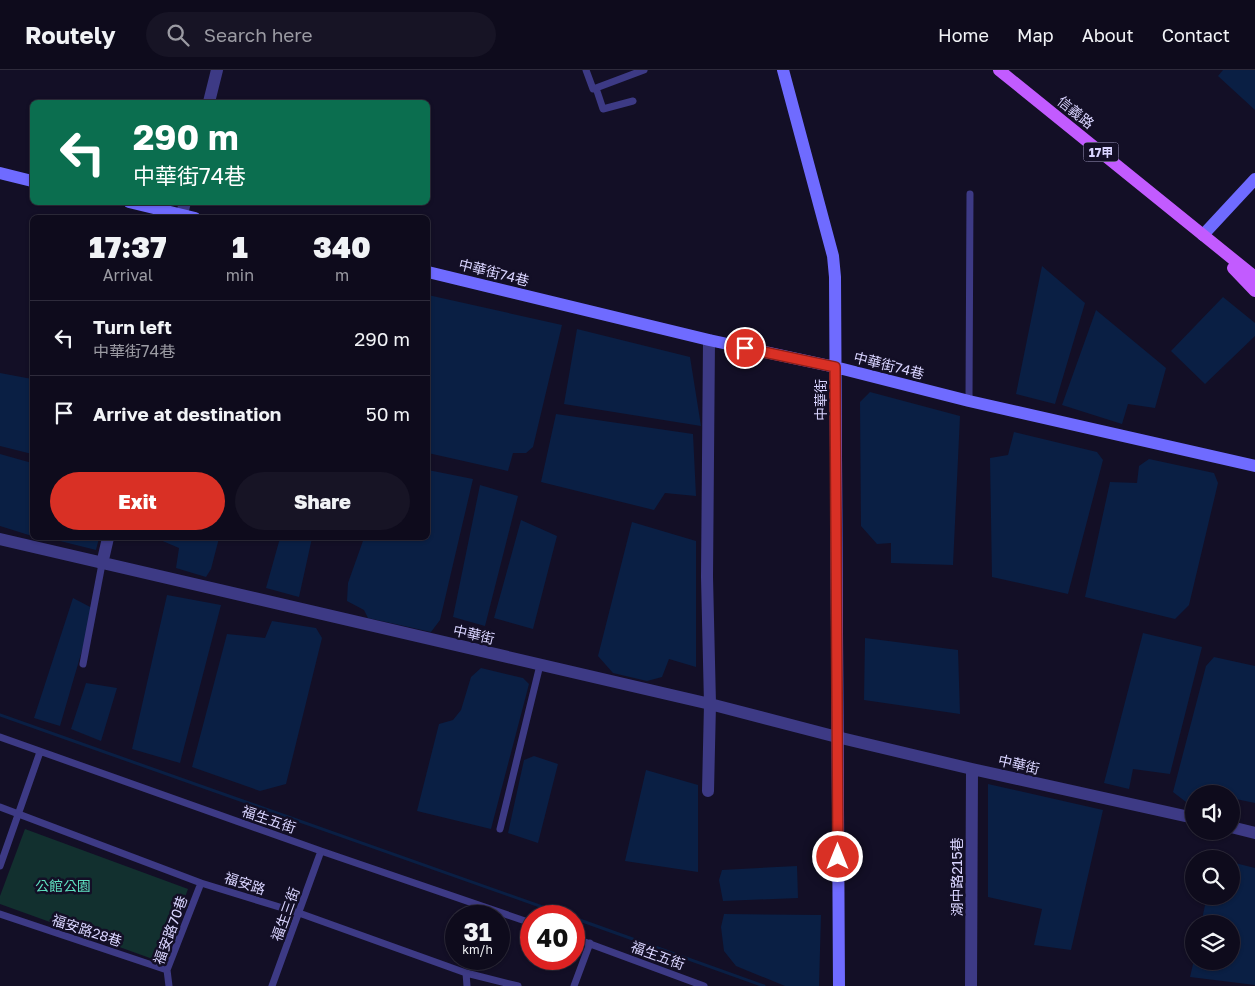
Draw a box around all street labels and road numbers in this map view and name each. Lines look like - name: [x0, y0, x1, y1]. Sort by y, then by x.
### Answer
- street label: 信義路: [1054, 92, 1098, 132]
- road number: 17甲: [1084, 142, 1118, 161]
- street label: 中華街74巷: [457, 255, 531, 289]
- street label: 中華街74巷: [852, 348, 926, 382]
- street label: 中華街: [812, 379, 829, 421]
- street label: 中華街: [452, 621, 496, 647]
- street label: 中華街: [997, 751, 1041, 777]
- street label: 福生五街: [240, 802, 298, 836]
- street label: 湖中路215巷: [948, 837, 965, 917]
- street label: 福安路: [222, 868, 268, 898]
- street label: 福生三街: [267, 885, 303, 943]
- street label: 福安路70巷: [150, 893, 190, 967]
- street label: 福安路28巷: [50, 911, 124, 949]
- street label: 福生五街: [629, 937, 687, 973]

